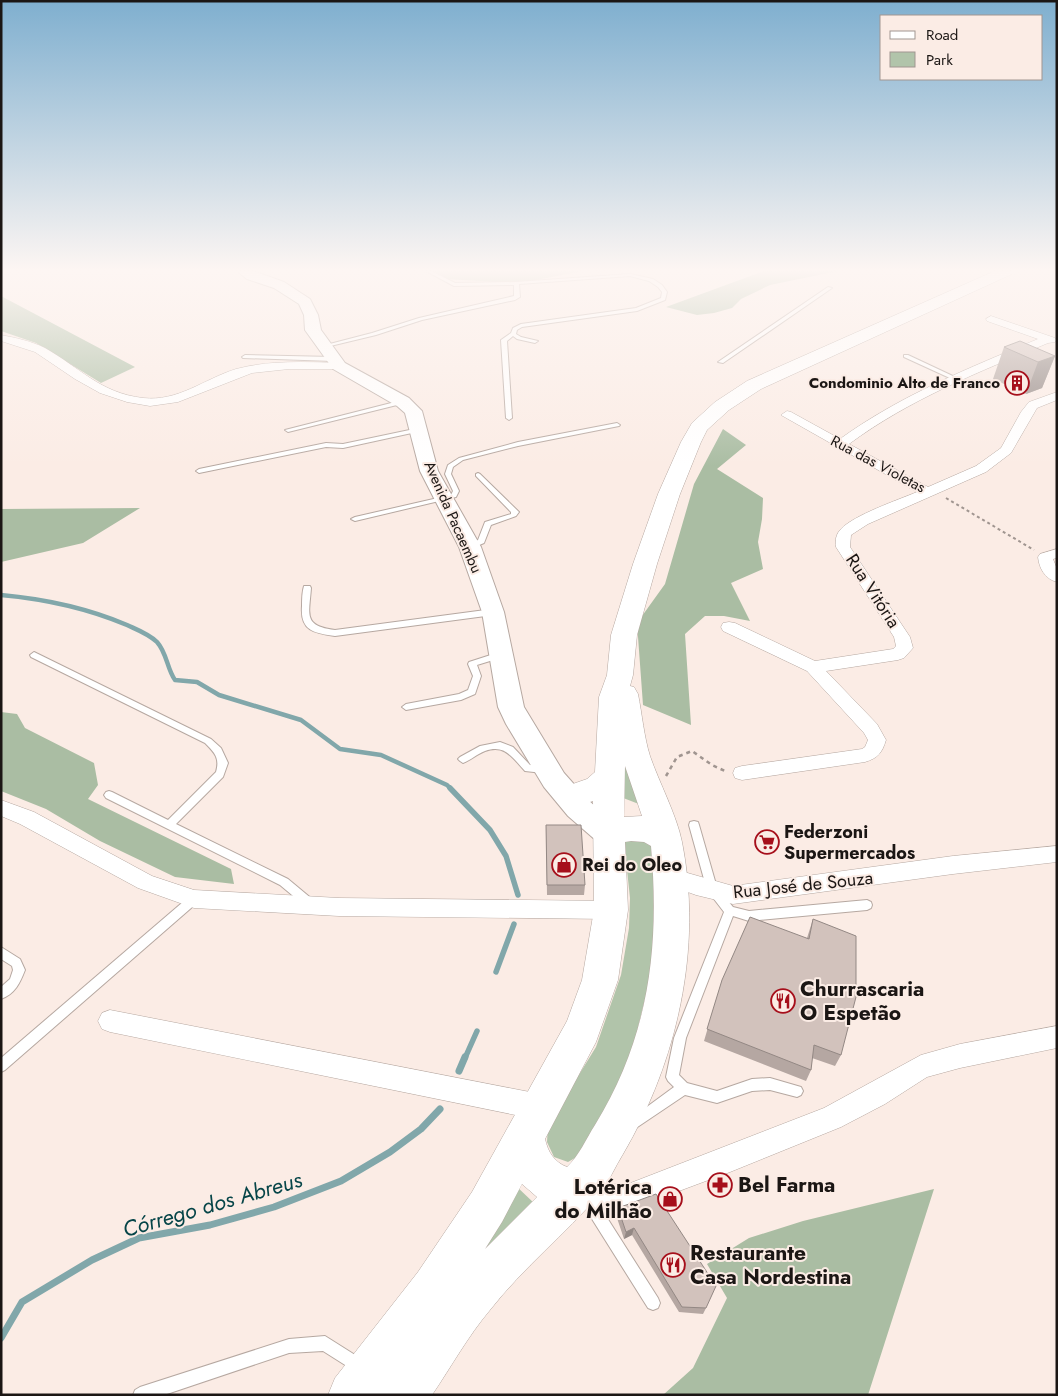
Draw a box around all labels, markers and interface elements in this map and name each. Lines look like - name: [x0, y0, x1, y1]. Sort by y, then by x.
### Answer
- legend: [880, 15, 1043, 80]
- text: Road: [926, 24, 958, 46]
- text: Park: [926, 49, 953, 71]
- building icon: Condominio Alto de Franco: [1004, 370, 1030, 396]
- place label: Condominio Alto de Franco: [809, 372, 1000, 394]
- street label: Rua das Violetas: [827, 430, 929, 498]
- street label: Avenida Pacaembu: [418, 457, 488, 577]
- street label: Rua Vitória: [839, 549, 907, 633]
- place label: Federzoni Supermercados: [784, 819, 915, 866]
- supermarket icon: Federzoni Supermercados: [754, 829, 780, 855]
- shop icon: Rei do Oleo: [551, 852, 577, 878]
- place label: Rei do Oleo: [582, 852, 682, 878]
- street label: Rua José de Souza: [732, 865, 874, 905]
- place label: Churrascaria O Espetão: [800, 974, 924, 1028]
- restaurant icon: Churrascaria O Espetão: [770, 988, 796, 1014]
- water label: Córrego dos Abreus: [119, 1163, 306, 1245]
- place label: Bel Farma: [738, 1170, 835, 1200]
- place label: Lotérica do Milhão: [554, 1172, 652, 1226]
- pharmacy icon: Bel Farma: [707, 1172, 733, 1198]
- shop icon: Lotérica do Milhão: [657, 1186, 683, 1212]
- place label: Restaurante Casa Nordestina: [690, 1238, 851, 1292]
- restaurant icon: Restaurante Casa Nordestina: [660, 1252, 686, 1278]

